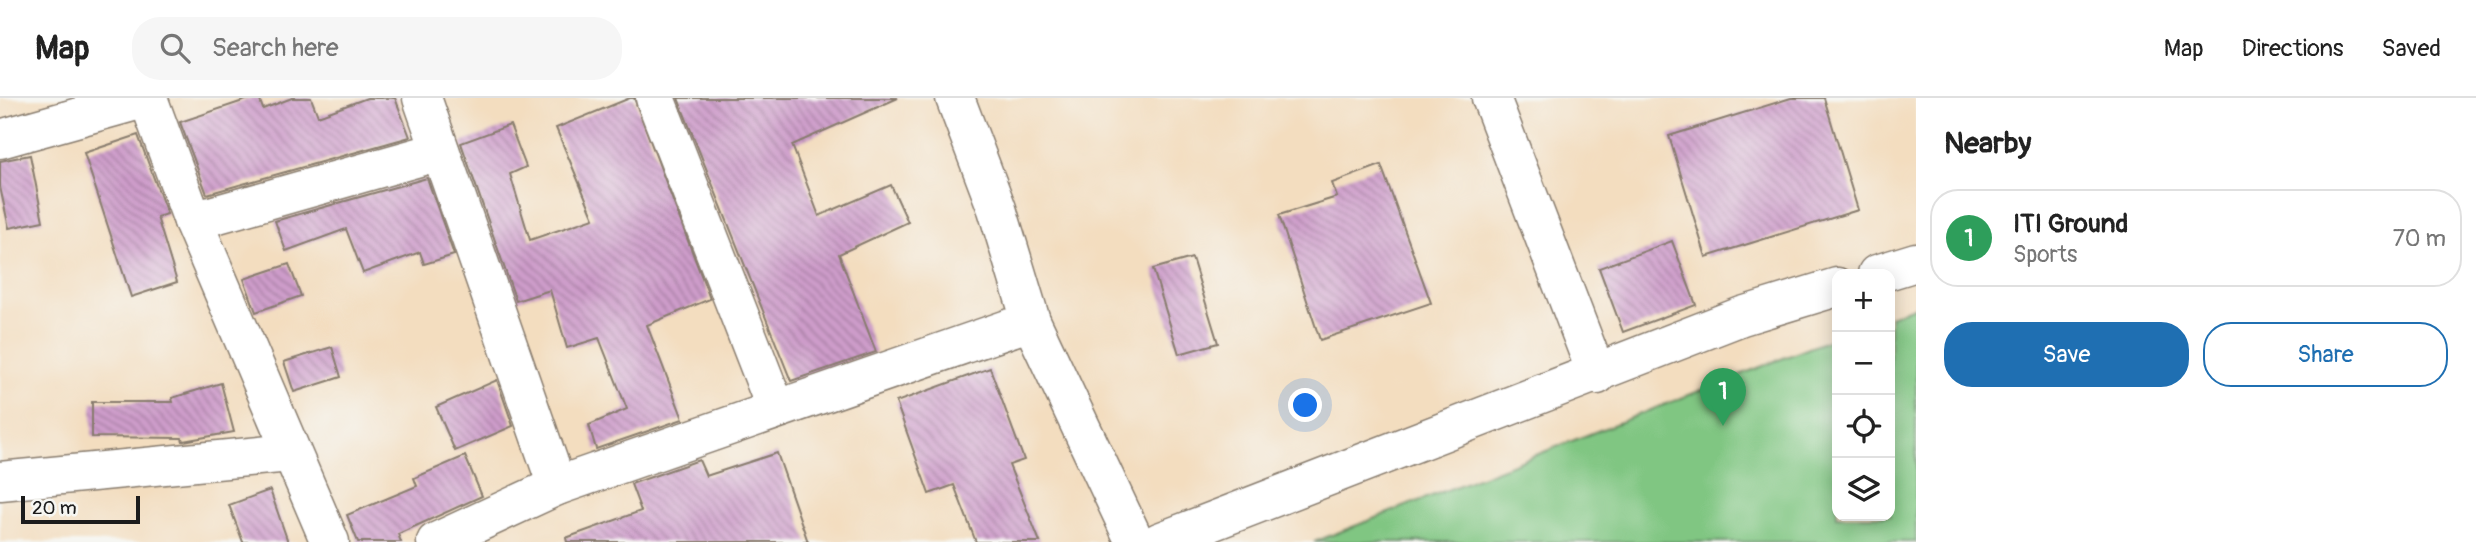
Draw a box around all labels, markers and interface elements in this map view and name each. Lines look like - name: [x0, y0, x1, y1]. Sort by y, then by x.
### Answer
- search box: [132, 17, 622, 80]
- text: Map: [35, 28, 90, 69]
- icon: search: [156, 29, 194, 67]
- text: Search here: [212, 32, 339, 64]
- text: Map: [2164, 34, 2204, 63]
- text: Directions: [2242, 34, 2343, 63]
- text: Saved: [2381, 34, 2441, 63]
- text: Nearby: [1944, 125, 2031, 162]
- text: ITI Ground: [2013, 208, 2128, 240]
- text: 1: [1965, 224, 1974, 253]
- text: 70 m: [2393, 224, 2446, 253]
- text: Sports: [2013, 240, 2077, 269]
- map controls: [1832, 269, 1895, 521]
- button: +: [1832, 269, 1895, 332]
- button: Save: [1944, 322, 2189, 387]
- button: Share: [2203, 322, 2448, 387]
- button: −: [1832, 332, 1895, 395]
- pin: 1: [1700, 368, 1746, 426]
- your location: [1288, 388, 1322, 422]
- button: locate: [1832, 395, 1895, 458]
- button: layers: [1832, 458, 1895, 521]
- scale bar: [21, 493, 140, 525]
- text: 20 m: [32, 496, 77, 520]

